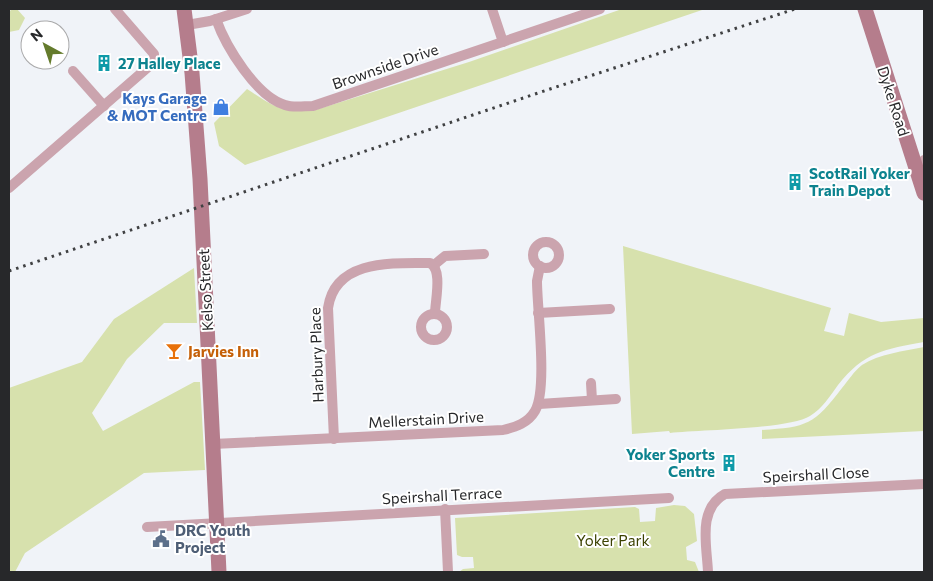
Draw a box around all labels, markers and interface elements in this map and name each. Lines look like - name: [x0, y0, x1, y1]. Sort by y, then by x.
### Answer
- north arrow: [20, 20, 70, 70]
- text: N: [27, 25, 46, 45]
- street label: Brownside Drive: [330, 39, 441, 93]
- building icon: 27 Halley Place: [94, 53, 114, 73]
- place label: 27 Halley Place: [118, 54, 221, 72]
- street label: Dyke Road: [874, 64, 914, 138]
- place label: Kays Garage & MOT Centre: [107, 89, 207, 124]
- shop icon: Kays Garage & MOT Centre: [211, 97, 231, 117]
- place label: ScotRail Yoker Train Depot: [809, 164, 910, 199]
- building icon: ScotRail Yoker Train Depot: [785, 172, 805, 192]
- street label: Kelso Street: [194, 248, 216, 332]
- street label: Harbury Place: [305, 307, 327, 403]
- bar icon: Jarvies Inn: [164, 341, 184, 361]
- place label: Jarvies Inn: [188, 342, 259, 360]
- street label: Mellerstain Drive: [368, 407, 484, 431]
- place label: Yoker Sports Centre: [626, 445, 715, 480]
- building icon: Yoker Sports Centre: [719, 453, 739, 473]
- street label: Speirshall Close: [762, 462, 870, 486]
- street label: Speirshall Terrace: [381, 483, 503, 507]
- place label: DRC Youth Project: [175, 521, 250, 556]
- public building icon: DRC Youth Project: [151, 529, 171, 549]
- park label: Yoker Park: [576, 531, 650, 549]

